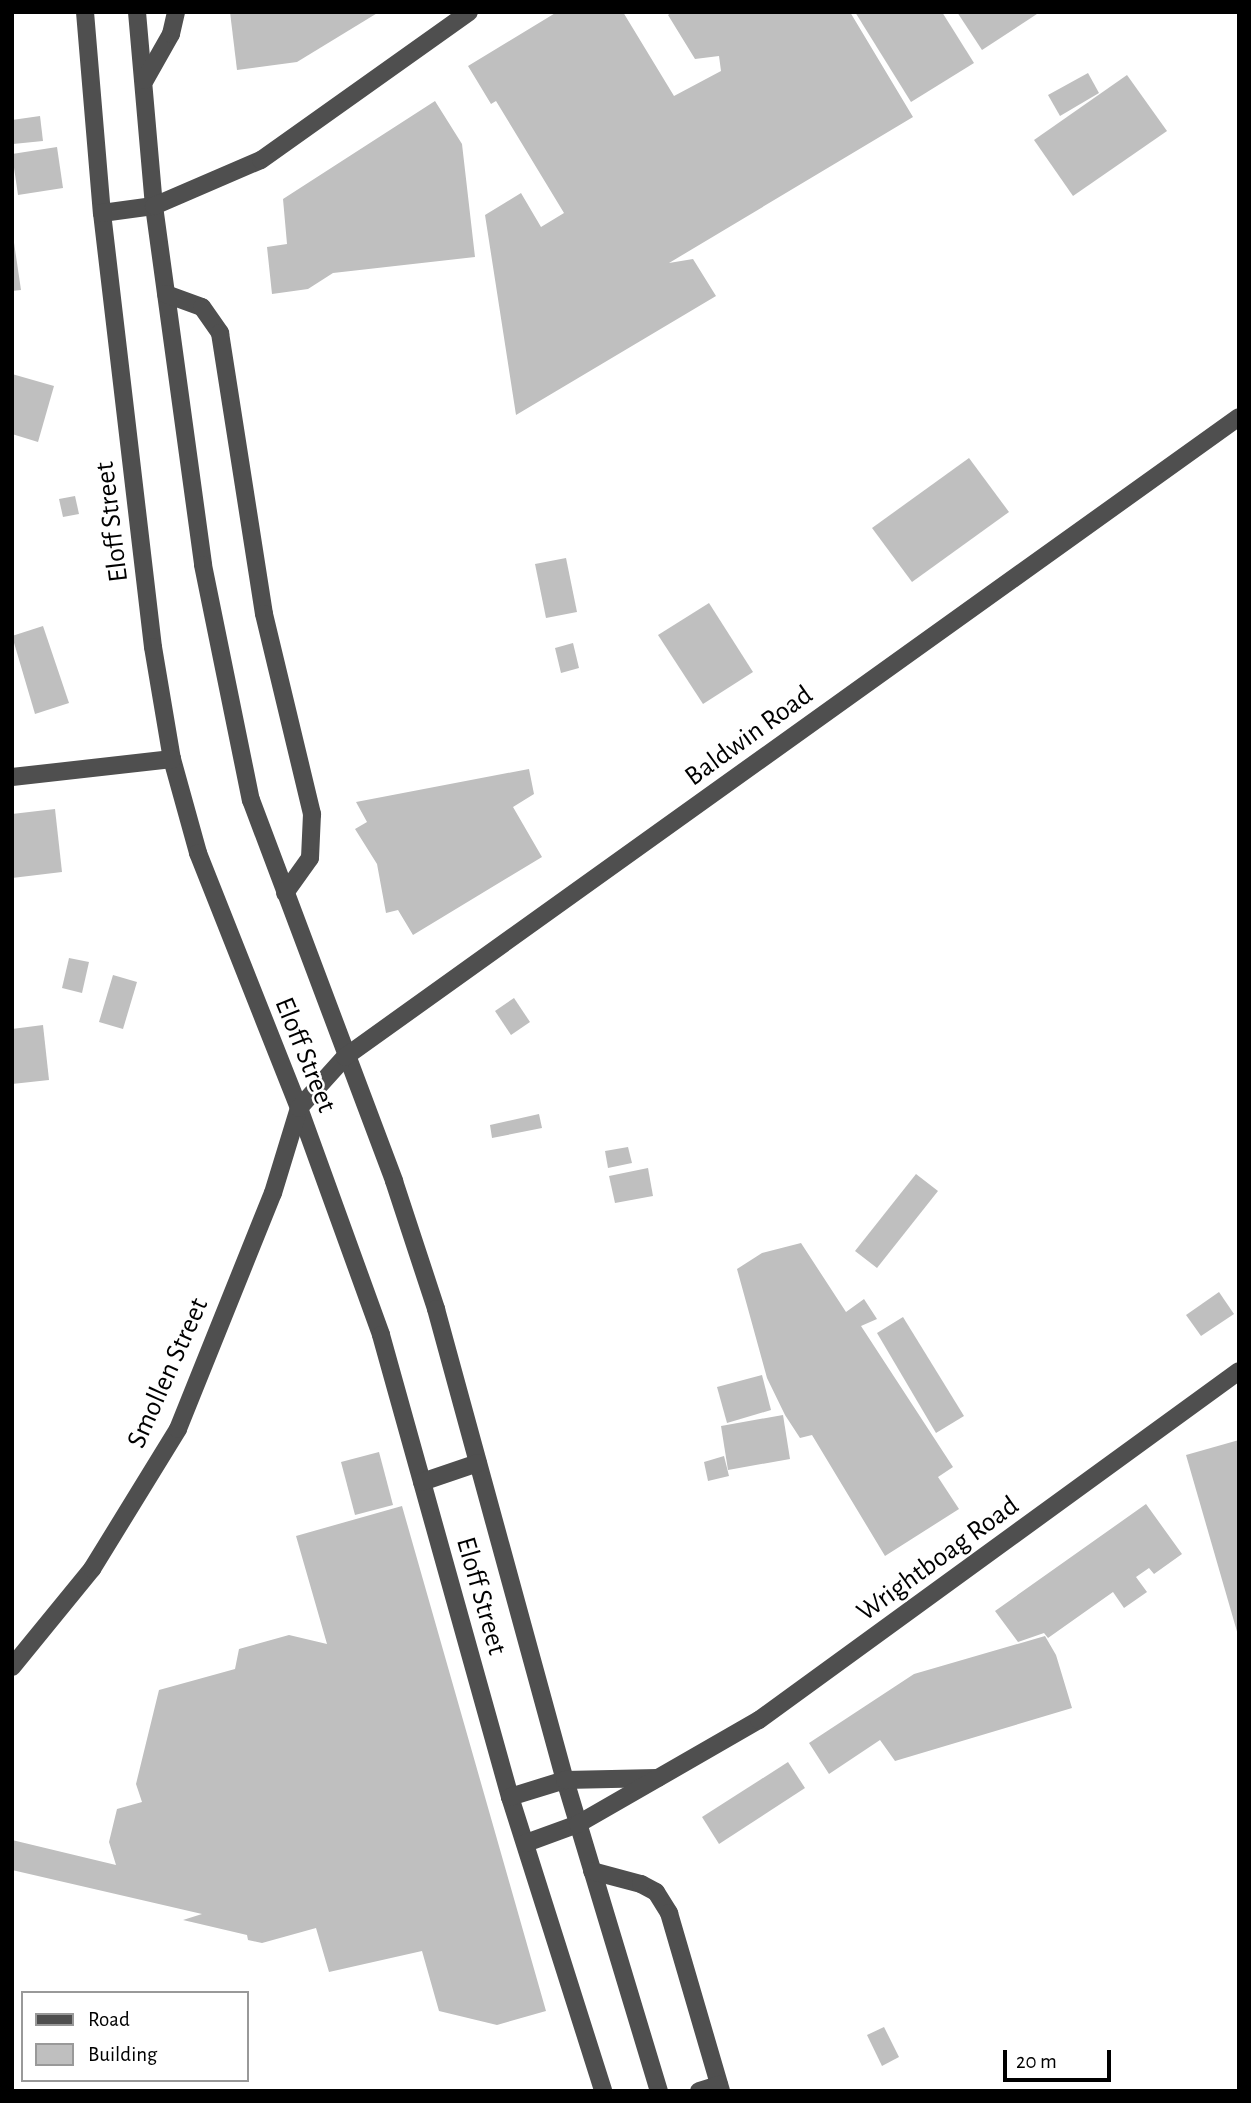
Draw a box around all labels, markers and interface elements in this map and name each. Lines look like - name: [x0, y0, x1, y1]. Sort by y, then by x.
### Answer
- street label: Eloff Street: [88, 460, 136, 584]
- street label: Baldwin Road: [679, 678, 819, 794]
- street label: Eloff Street: [267, 993, 343, 1117]
- street label: Smollen Street: [120, 1293, 216, 1453]
- street label: Wrightboag Road: [851, 1489, 1025, 1629]
- street label: Eloff Street: [448, 1533, 514, 1659]
- legend: [21, 1991, 248, 2082]
- text: Road: [88, 2009, 130, 2030]
- scale bar: [1006, 2036, 1114, 2080]
- text: Building: [88, 2044, 157, 2065]
- text: 20 m: [1016, 2051, 1057, 2072]

